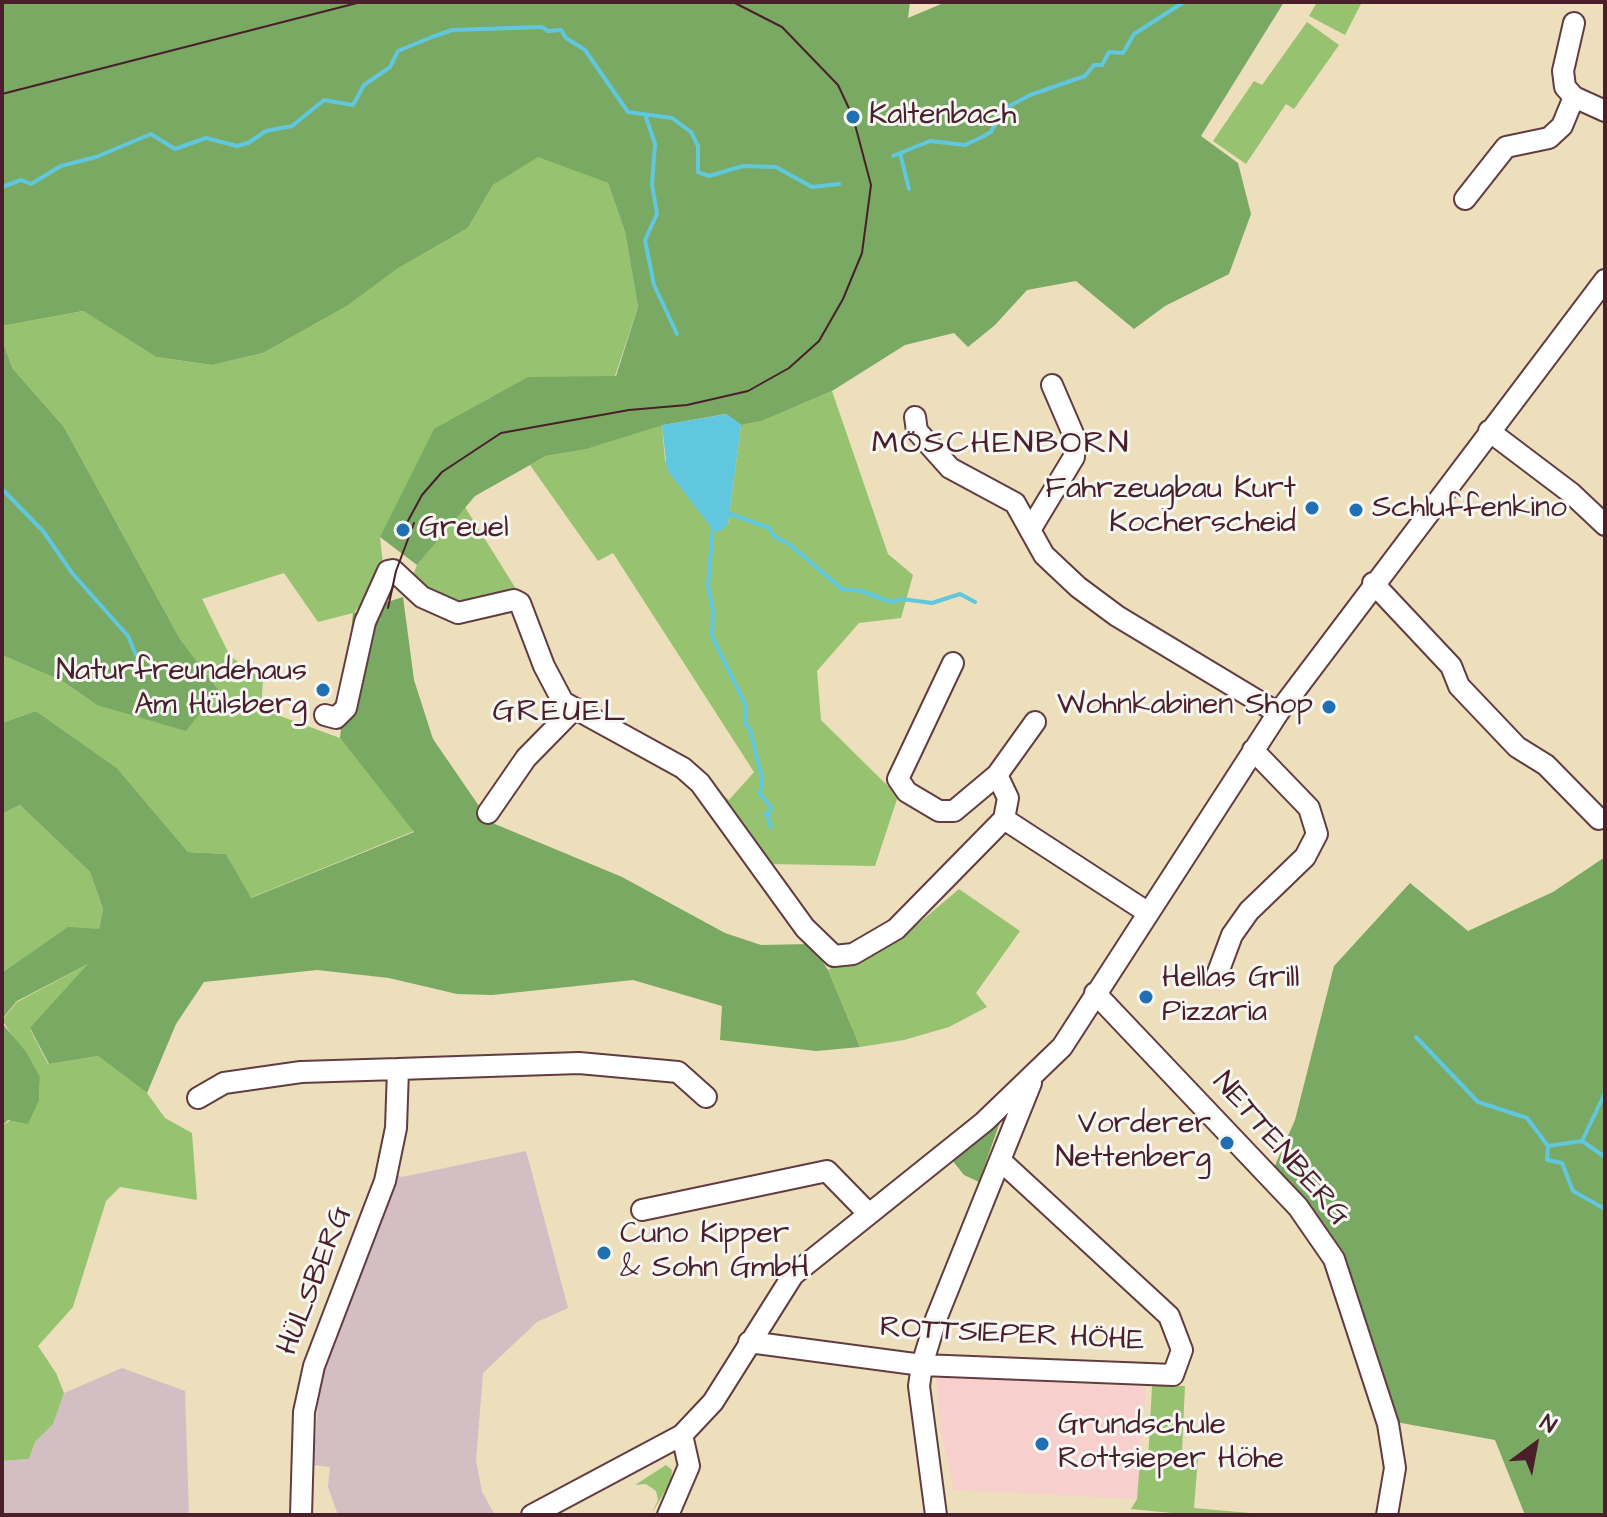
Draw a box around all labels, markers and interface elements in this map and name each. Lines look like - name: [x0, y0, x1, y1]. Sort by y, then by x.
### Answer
- place label: Kaltenbach: [869, 99, 1016, 135]
- marker: Kaltenbach: [844, 108, 862, 126]
- district label: MÖSCHENBORN: [872, 426, 1130, 464]
- place label: Fahrzeugbau Kurt Kocherscheid: [1045, 473, 1296, 544]
- place label: Schluffenkino: [1372, 492, 1567, 528]
- marker: Fahrzeugbau Kurt Kocherscheid: [1303, 499, 1321, 517]
- marker: Schluffenkino: [1347, 501, 1365, 519]
- place label: Greuel: [419, 512, 509, 548]
- marker: Greuel: [394, 521, 412, 539]
- place label: Naturfreundehaus Am Hülsberg: [56, 655, 307, 726]
- marker: Naturfreundehaus Am Hülsberg: [314, 681, 332, 699]
- place label: Wohnkabinen Shop: [1057, 689, 1313, 725]
- district label: GREUEL: [493, 694, 627, 732]
- marker: Wohnkabinen Shop: [1320, 698, 1338, 716]
- place label: Hellas Grill Pizzaria: [1162, 962, 1299, 1032]
- marker: Hellas Grill Pizzaria: [1137, 988, 1155, 1006]
- street label: NETTENBERG: [1204, 1066, 1356, 1234]
- place label: Vorderer Nettenberg: [1055, 1108, 1211, 1178]
- marker: Vorderer Nettenberg: [1218, 1134, 1236, 1152]
- street label: HÜLSBERG: [271, 1202, 361, 1360]
- place label: Cuno Kipper & Sohn GmbH: [620, 1218, 809, 1288]
- marker: Cuno Kipper & Sohn GmbH: [595, 1244, 613, 1262]
- street label: ROTTSIEPER HÖHE: [879, 1311, 1145, 1361]
- north arrow: [1495, 1405, 1575, 1485]
- text: N: [1534, 1407, 1562, 1441]
- place label: Grundschule Rottsieper Höhe: [1058, 1409, 1284, 1480]
- marker: Grundschule Rottsieper Höhe: [1033, 1435, 1051, 1453]

